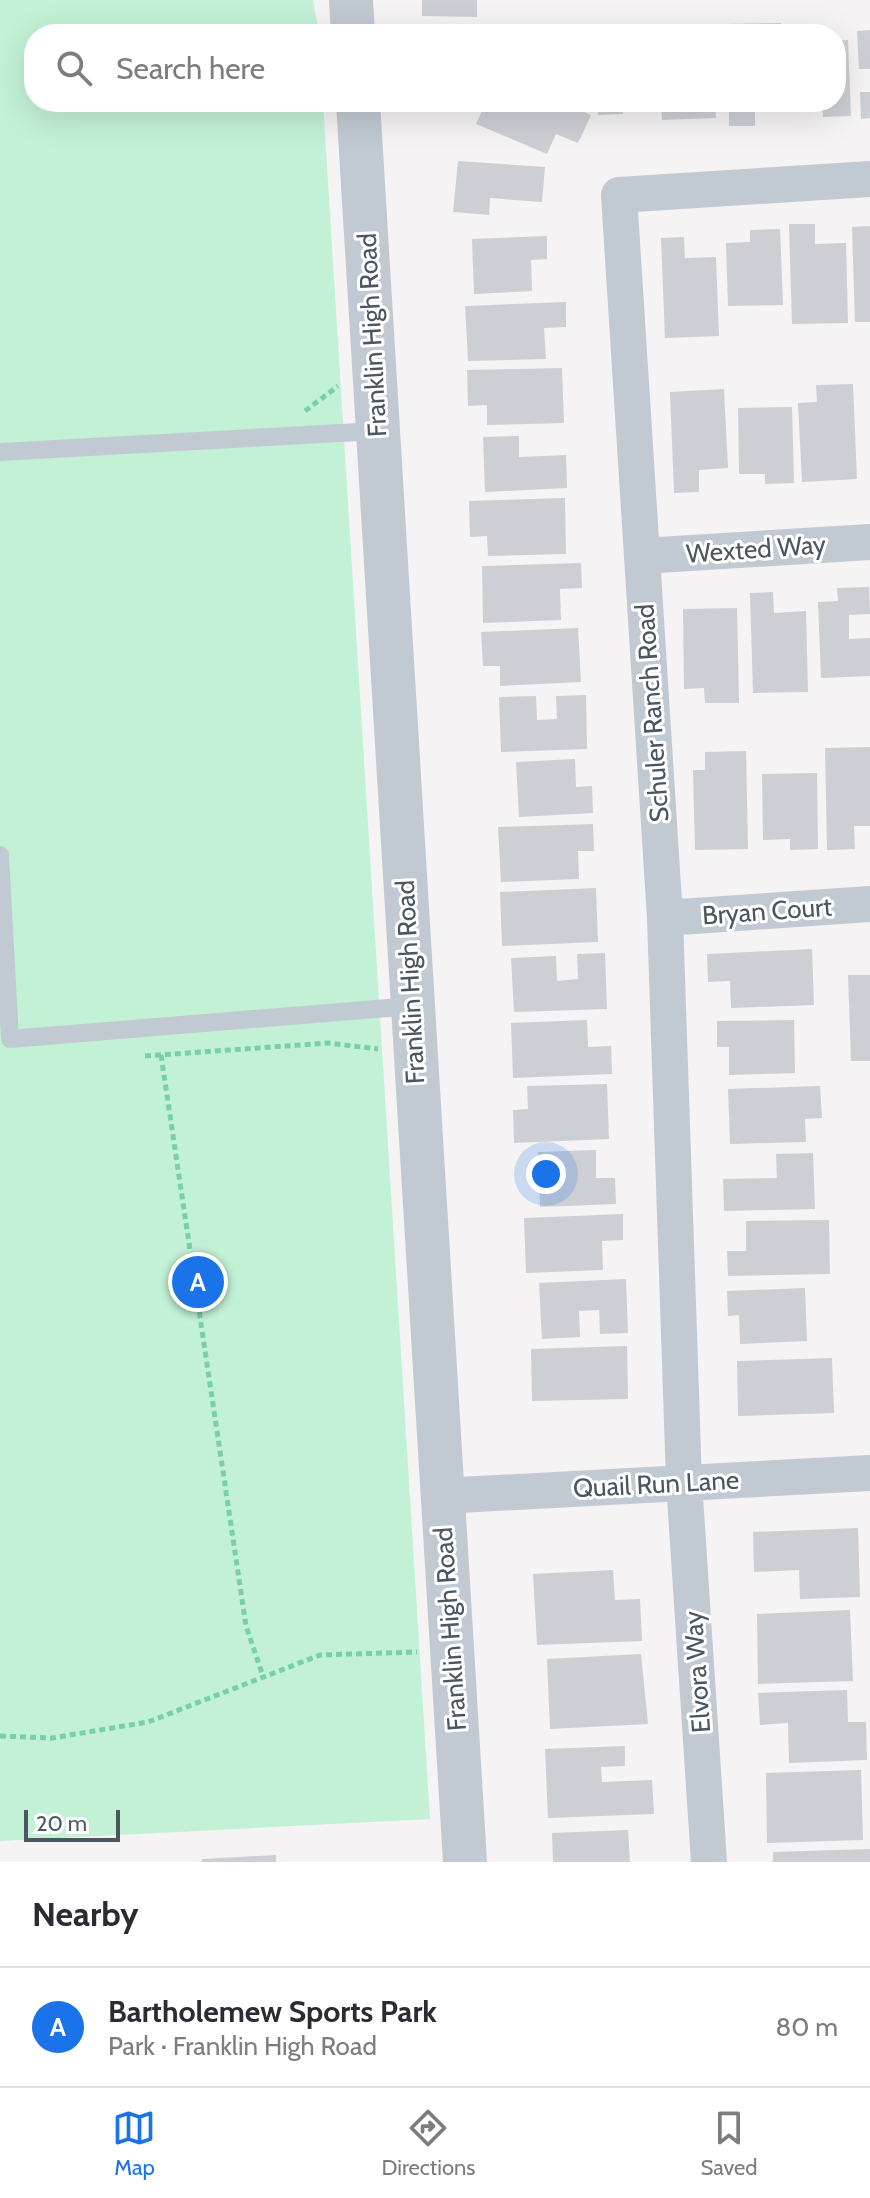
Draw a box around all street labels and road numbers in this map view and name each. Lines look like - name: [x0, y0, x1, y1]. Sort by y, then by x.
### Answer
- street label: Franklin High Road: [351, 232, 393, 438]
- street label: Wexted Way: [685, 528, 827, 570]
- street label: Schuler Ranch Road: [628, 603, 676, 823]
- street label: Franklin High Road: [389, 879, 431, 1085]
- street label: Bryan Court: [701, 890, 833, 931]
- street label: Quail Run Lane: [572, 1464, 740, 1504]
- street label: Franklin High Road: [427, 1526, 473, 1732]
- street label: Elvora Way: [677, 1610, 717, 1734]

